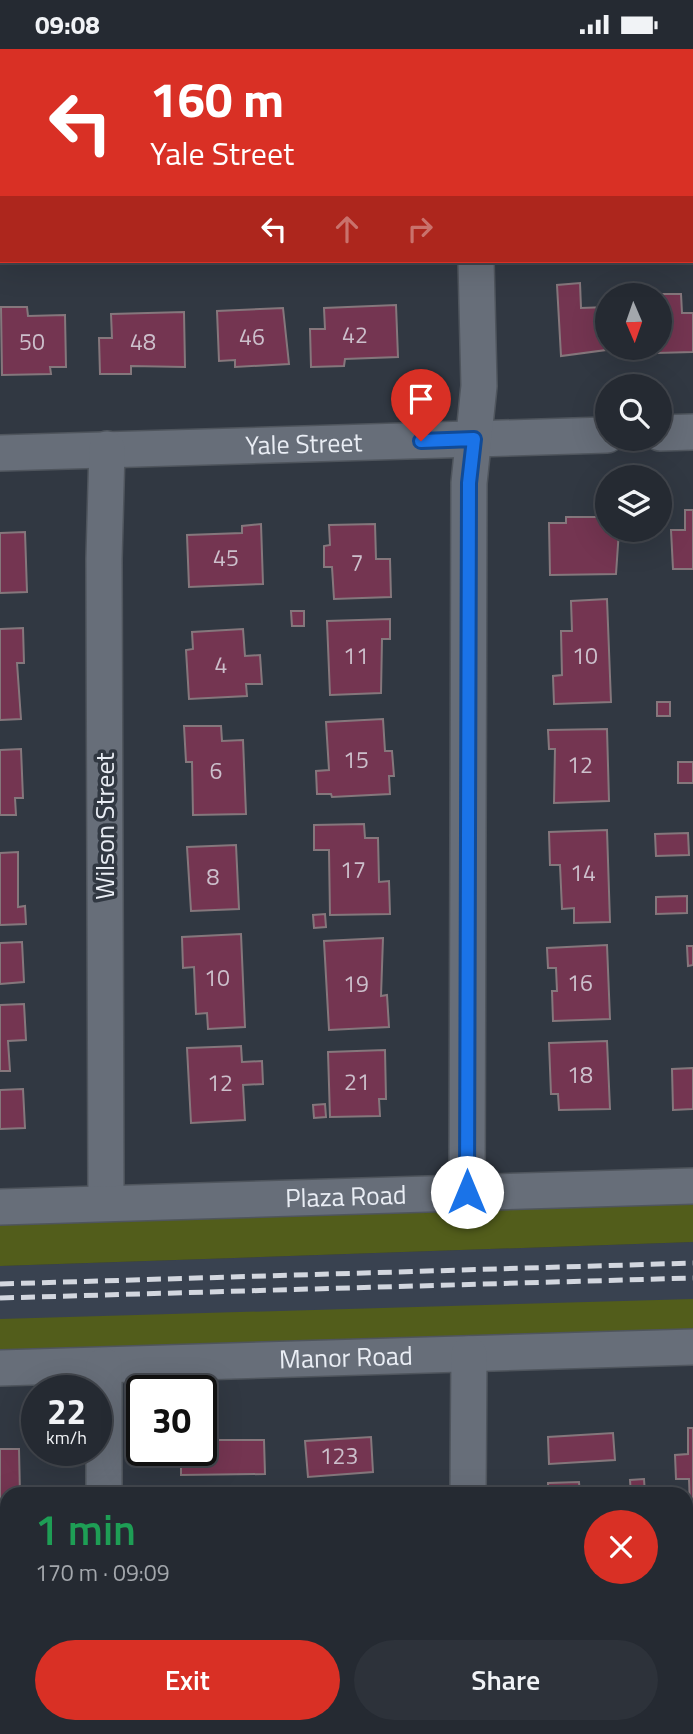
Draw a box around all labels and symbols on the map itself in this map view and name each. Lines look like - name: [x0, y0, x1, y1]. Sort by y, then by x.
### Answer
- north arrow: [595, 283, 672, 361]
- house number: 42: [342, 317, 368, 352]
- house number: 46: [239, 319, 265, 354]
- house number: 50: [19, 324, 45, 359]
- house number: 48: [130, 324, 156, 359]
- pin: [391, 369, 451, 441]
- street label: Yale Street: [245, 422, 363, 465]
- house number: 45: [213, 540, 239, 575]
- house number: 7: [351, 545, 363, 580]
- house number: 11: [343, 638, 369, 673]
- house number: 10: [572, 638, 598, 673]
- house number: 4: [215, 647, 227, 682]
- house number: 15: [343, 742, 369, 777]
- house number: 12: [567, 747, 593, 782]
- street label: Wilson Street: [85, 752, 124, 900]
- house number: 6: [210, 753, 222, 788]
- house number: 17: [340, 852, 366, 887]
- house number: 14: [570, 855, 596, 890]
- house number: 8: [207, 859, 220, 894]
- house number: 10: [204, 960, 230, 995]
- house number: 16: [567, 965, 593, 1000]
- house number: 19: [343, 966, 369, 1001]
- house number: 18: [567, 1057, 593, 1092]
- house number: 21: [344, 1064, 370, 1099]
- house number: 12: [207, 1065, 233, 1100]
- position arrow: [430, 1155, 504, 1229]
- street label: Plaza Road: [285, 1175, 407, 1217]
- street label: Manor Road: [278, 1336, 413, 1379]
- speed limit sign: 30: [126, 1375, 217, 1466]
- house number: 123: [320, 1438, 358, 1473]

